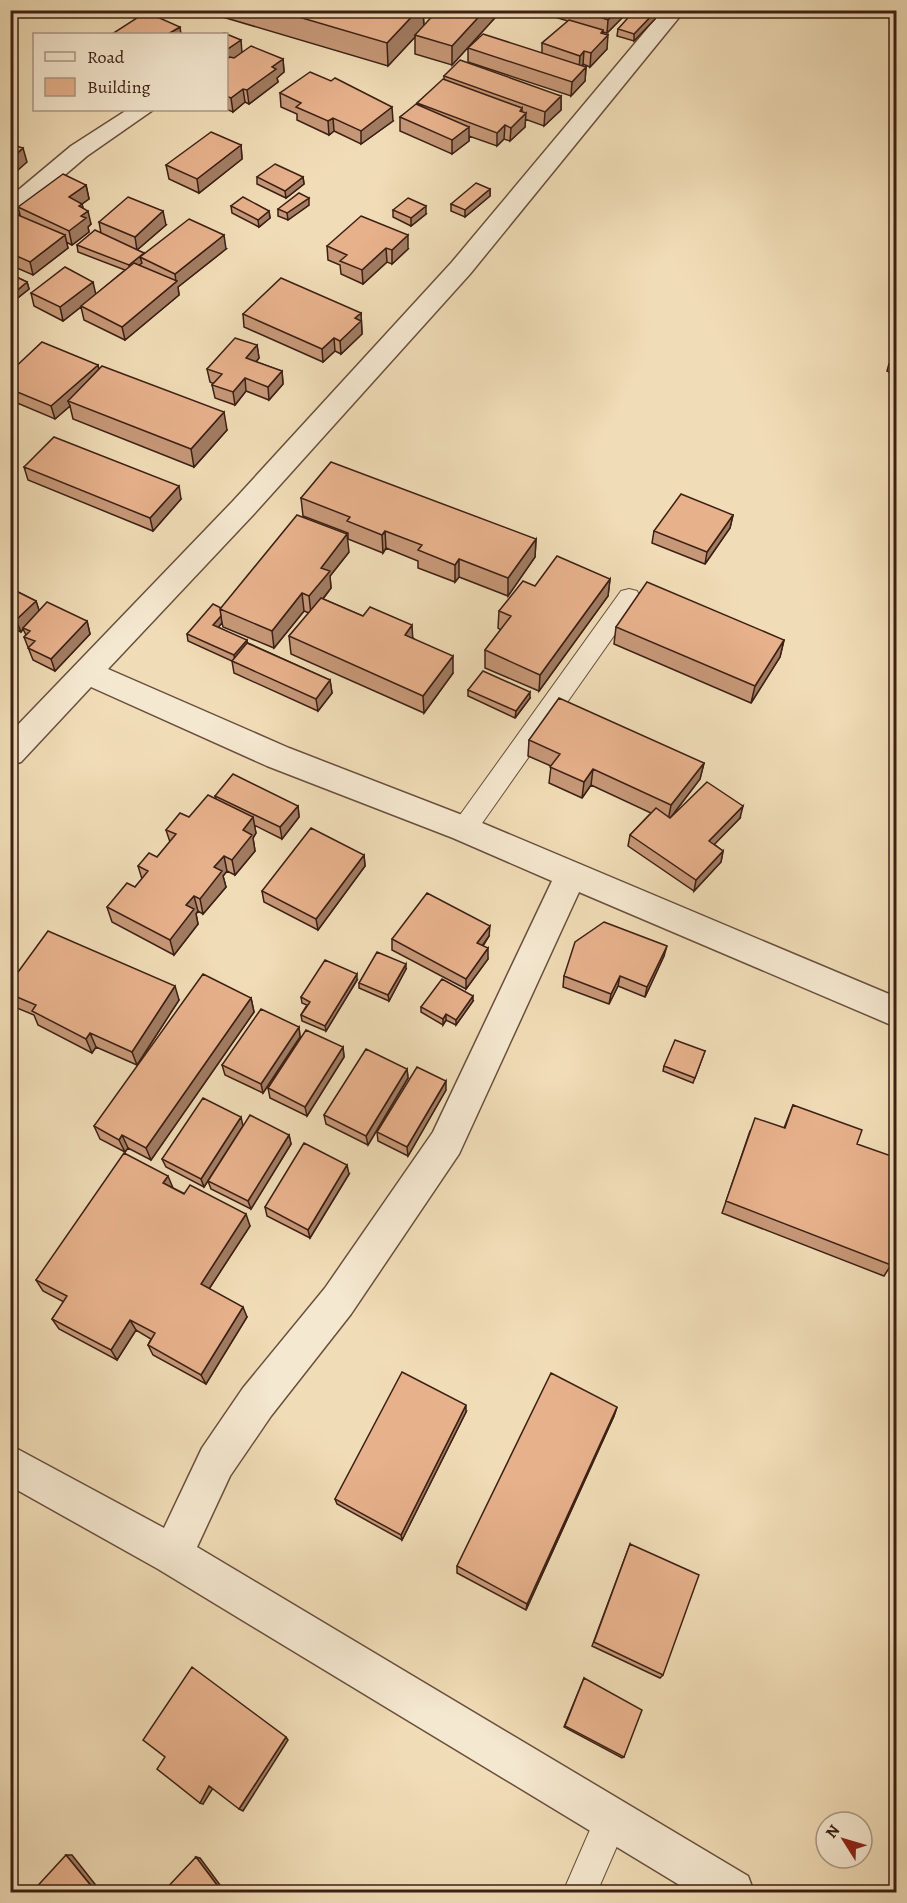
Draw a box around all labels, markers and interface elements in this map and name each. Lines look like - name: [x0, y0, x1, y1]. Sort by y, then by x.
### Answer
- legend: [33, 33, 228, 111]
- text: Road: [87, 45, 125, 69]
- text: Building: [87, 75, 151, 99]
- north arrow: [814, 1810, 874, 1870]
- text: N: [821, 1820, 845, 1843]

